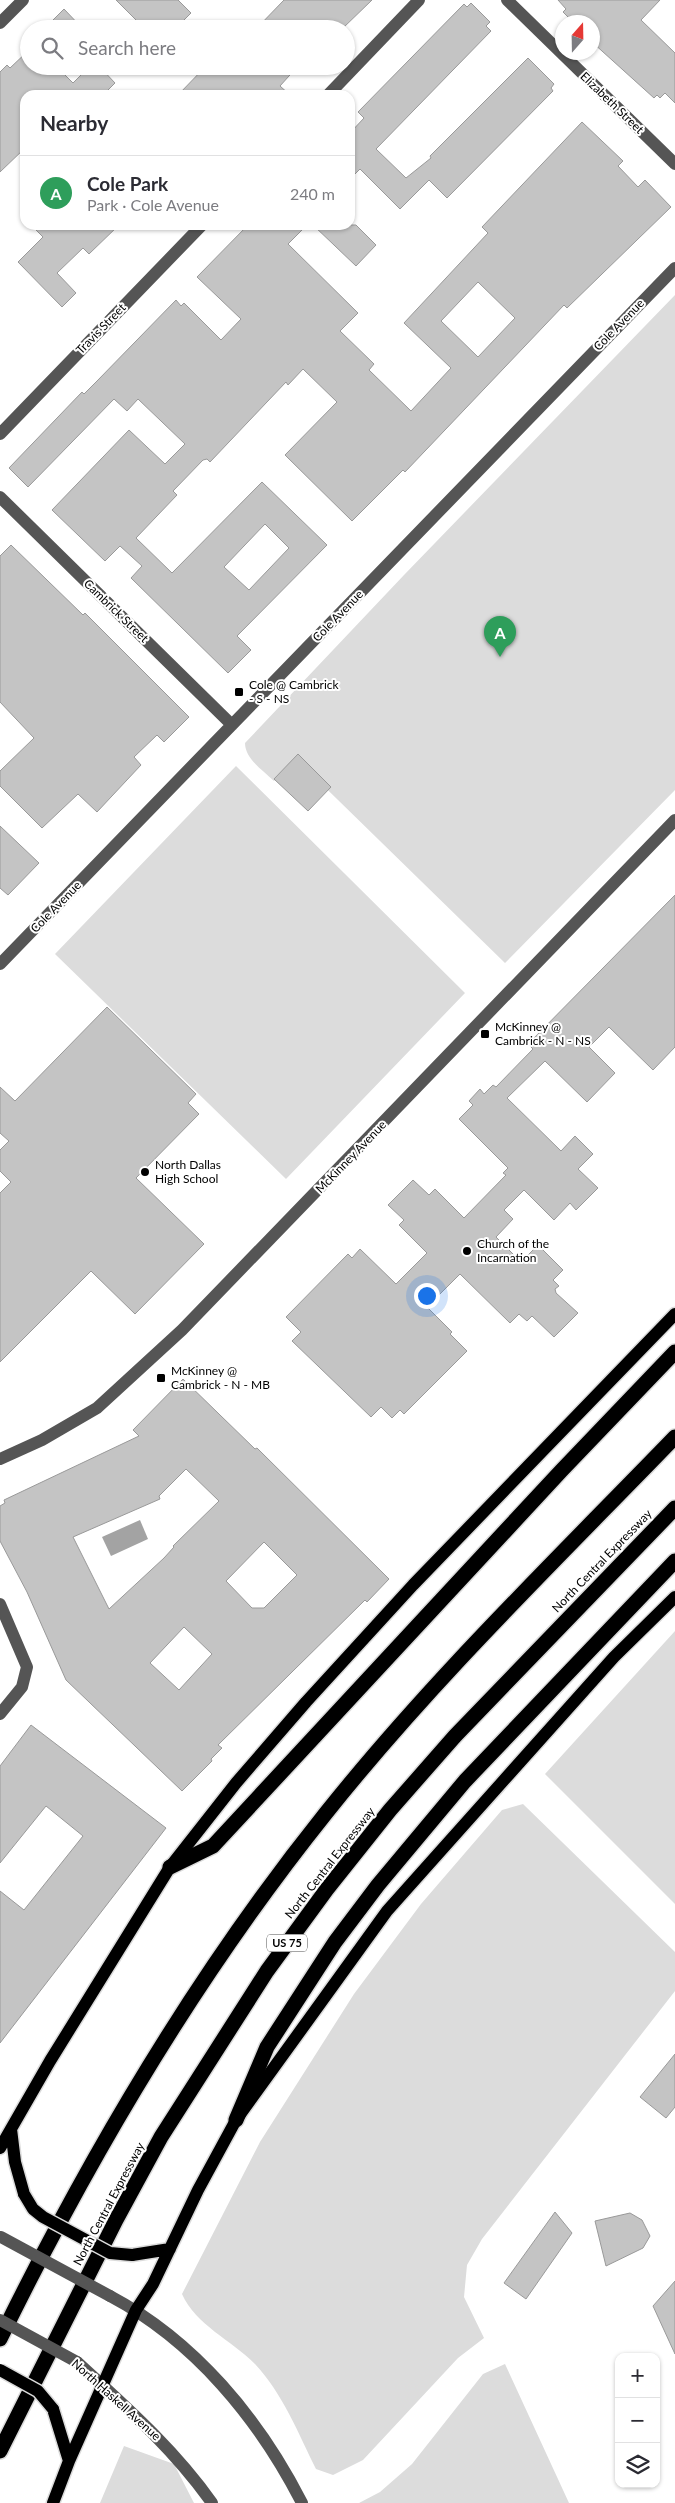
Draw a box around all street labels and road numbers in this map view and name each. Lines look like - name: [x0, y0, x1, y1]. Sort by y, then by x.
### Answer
- street label: Elizabeth Street: [577, 69, 648, 137]
- street label: Cole Avenue: [590, 296, 647, 354]
- street label: Travis Street: [73, 300, 129, 357]
- street label: Cambrick Street: [81, 576, 152, 646]
- street label: Cole Avenue: [309, 587, 366, 645]
- street label: Cole Avenue: [27, 878, 84, 936]
- street label: McKinney Avenue: [312, 1117, 389, 1196]
- street label: North Central Expressway: [549, 1505, 655, 1615]
- street label: North Central Expressway: [281, 1803, 378, 1921]
- road number: US 75: [267, 1935, 307, 1952]
- street label: North Central Expressway: [70, 2139, 148, 2268]
- street label: North Haskell Avenue: [69, 2356, 164, 2444]

